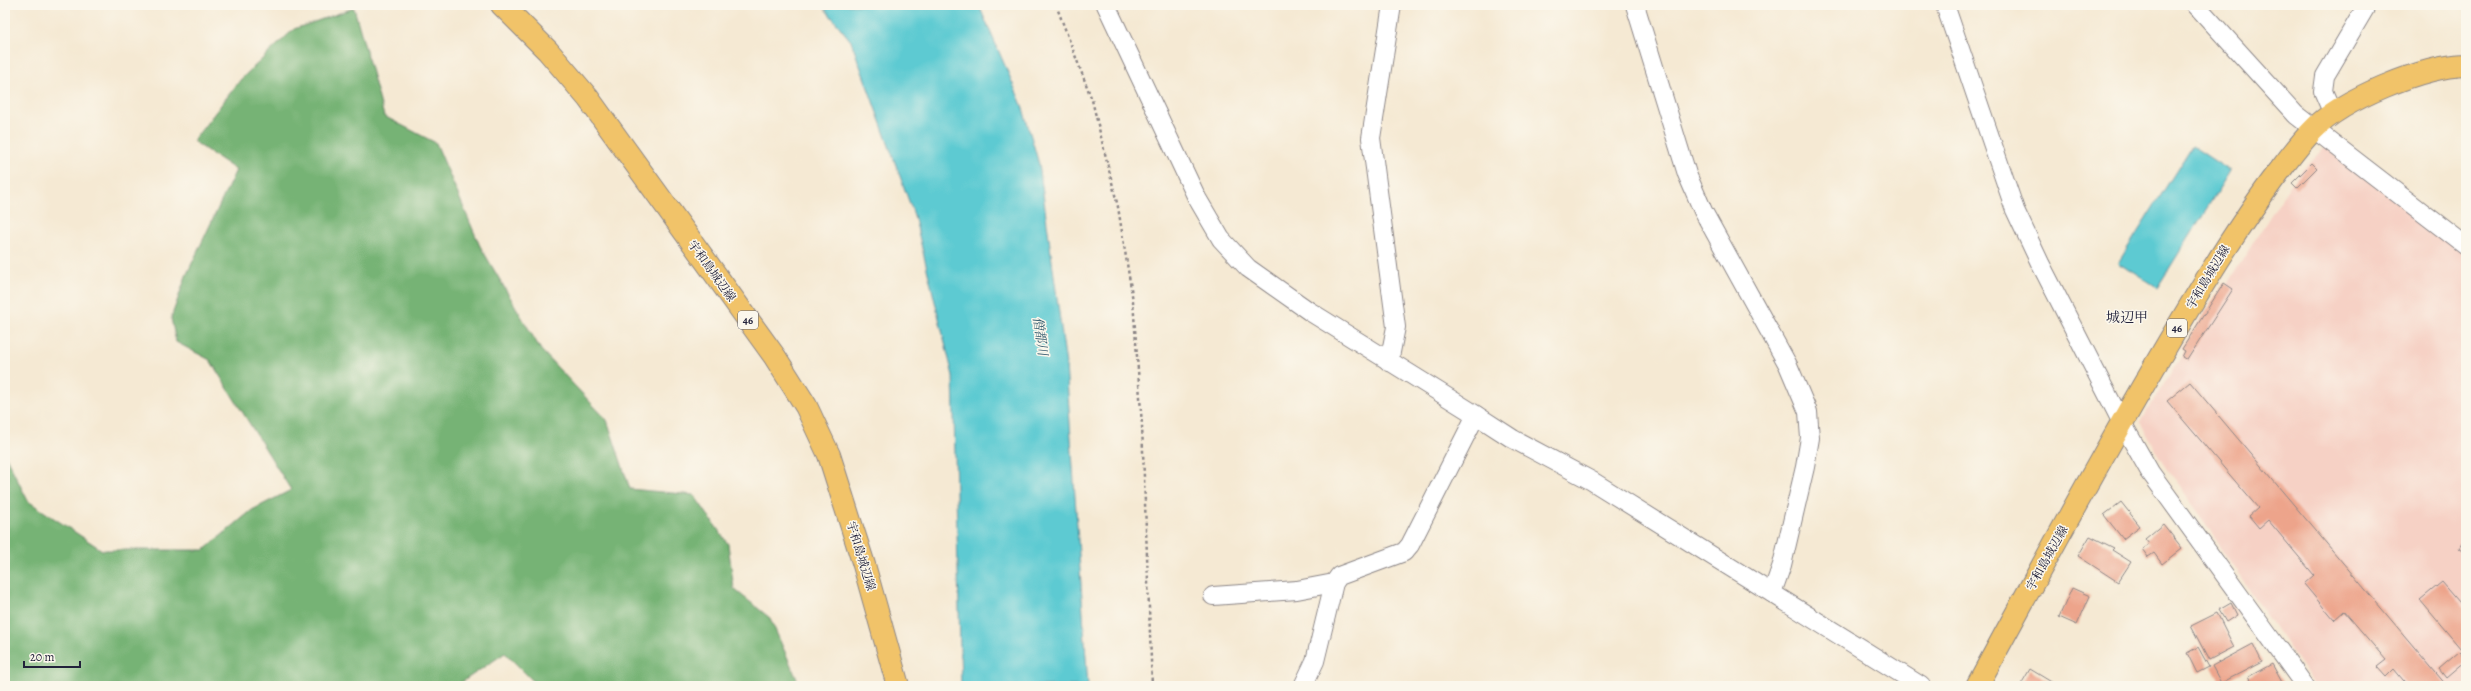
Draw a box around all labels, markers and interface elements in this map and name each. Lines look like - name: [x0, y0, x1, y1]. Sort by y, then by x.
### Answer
- street label: 宇和島城辺線: [684, 237, 740, 305]
- street label: 宇和島城辺線: [2183, 242, 2233, 312]
- district label: 城辺甲: [2106, 308, 2148, 327]
- road number: 46: [738, 311, 758, 329]
- water label: 僧都川: [1029, 316, 1052, 359]
- road number: 46: [2167, 319, 2187, 337]
- street label: 宇和島城辺線: [843, 519, 879, 593]
- street label: 宇和島城辺線: [2023, 523, 2071, 593]
- scale bar: [24, 643, 80, 669]
- text: 20 m: [30, 649, 54, 665]

